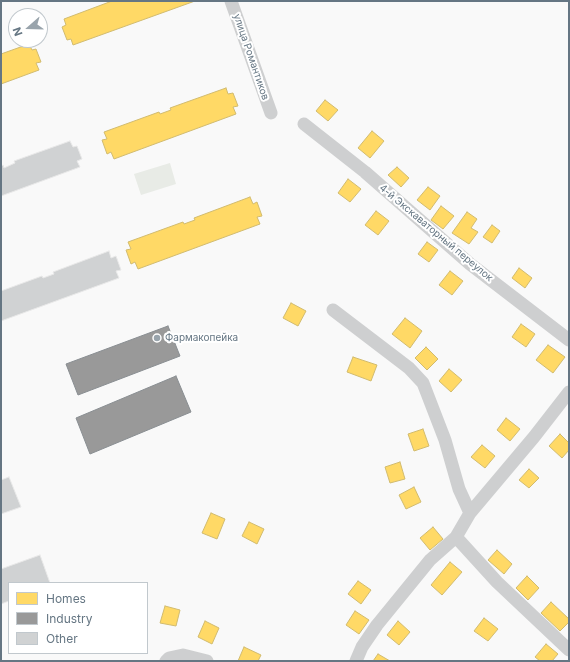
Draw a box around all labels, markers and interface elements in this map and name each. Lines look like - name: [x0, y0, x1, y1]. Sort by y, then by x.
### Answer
- north arrow: [8, 8, 48, 48]
- street label: улица Романтиков: [231, 12, 271, 102]
- text: N: [10, 25, 26, 38]
- street label: 4-й Экскаваторный переулок: [377, 182, 495, 284]
- place label: Фармакопейка: [165, 332, 238, 344]
- marker: Фармакопейка: [152, 333, 162, 343]
- legend: [8, 582, 148, 654]
- text: Homes: [46, 591, 86, 606]
- text: Industry: [46, 611, 92, 626]
- text: Other: [46, 631, 78, 646]

